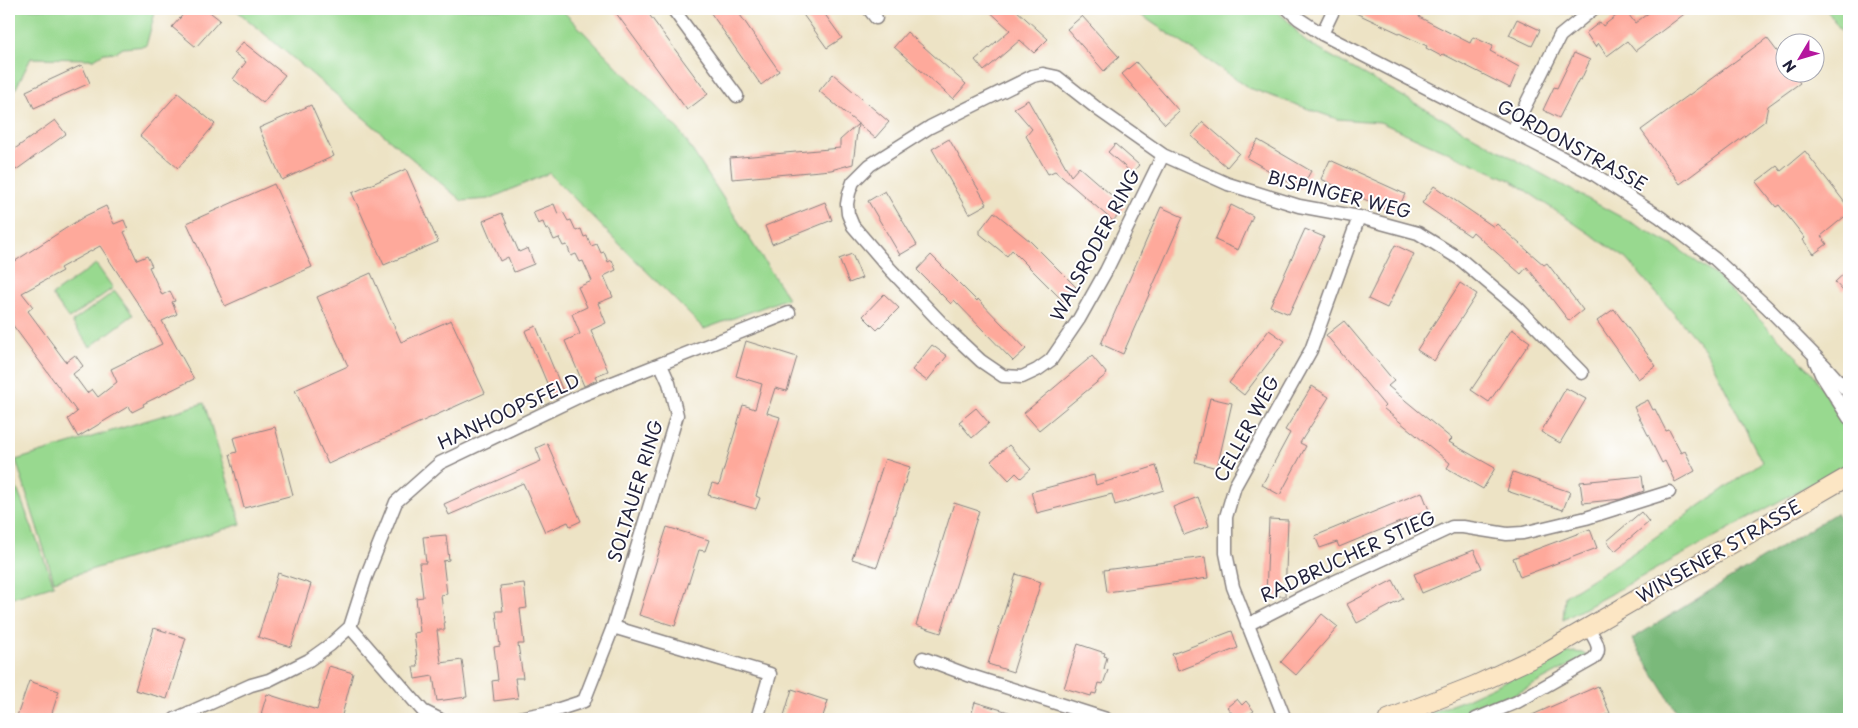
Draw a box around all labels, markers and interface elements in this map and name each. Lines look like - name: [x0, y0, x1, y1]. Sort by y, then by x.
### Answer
- north arrow: [1776, 32, 1826, 82]
- text: N: [1778, 55, 1801, 77]
- street label: GORDONSTRASSE: [1493, 92, 1653, 197]
- street label: WALSRODER RING: [1043, 163, 1146, 325]
- street label: BISPINGER WEG: [1264, 163, 1414, 225]
- street label: HANHOOPSFELD: [433, 366, 584, 455]
- street label: CELLER WEG: [1206, 370, 1285, 486]
- street label: SOLTAUER RING: [600, 416, 669, 565]
- street label: WINSENER STRASSE: [1631, 492, 1806, 609]
- street label: RADBRUCHER STIEG: [1255, 503, 1440, 608]

